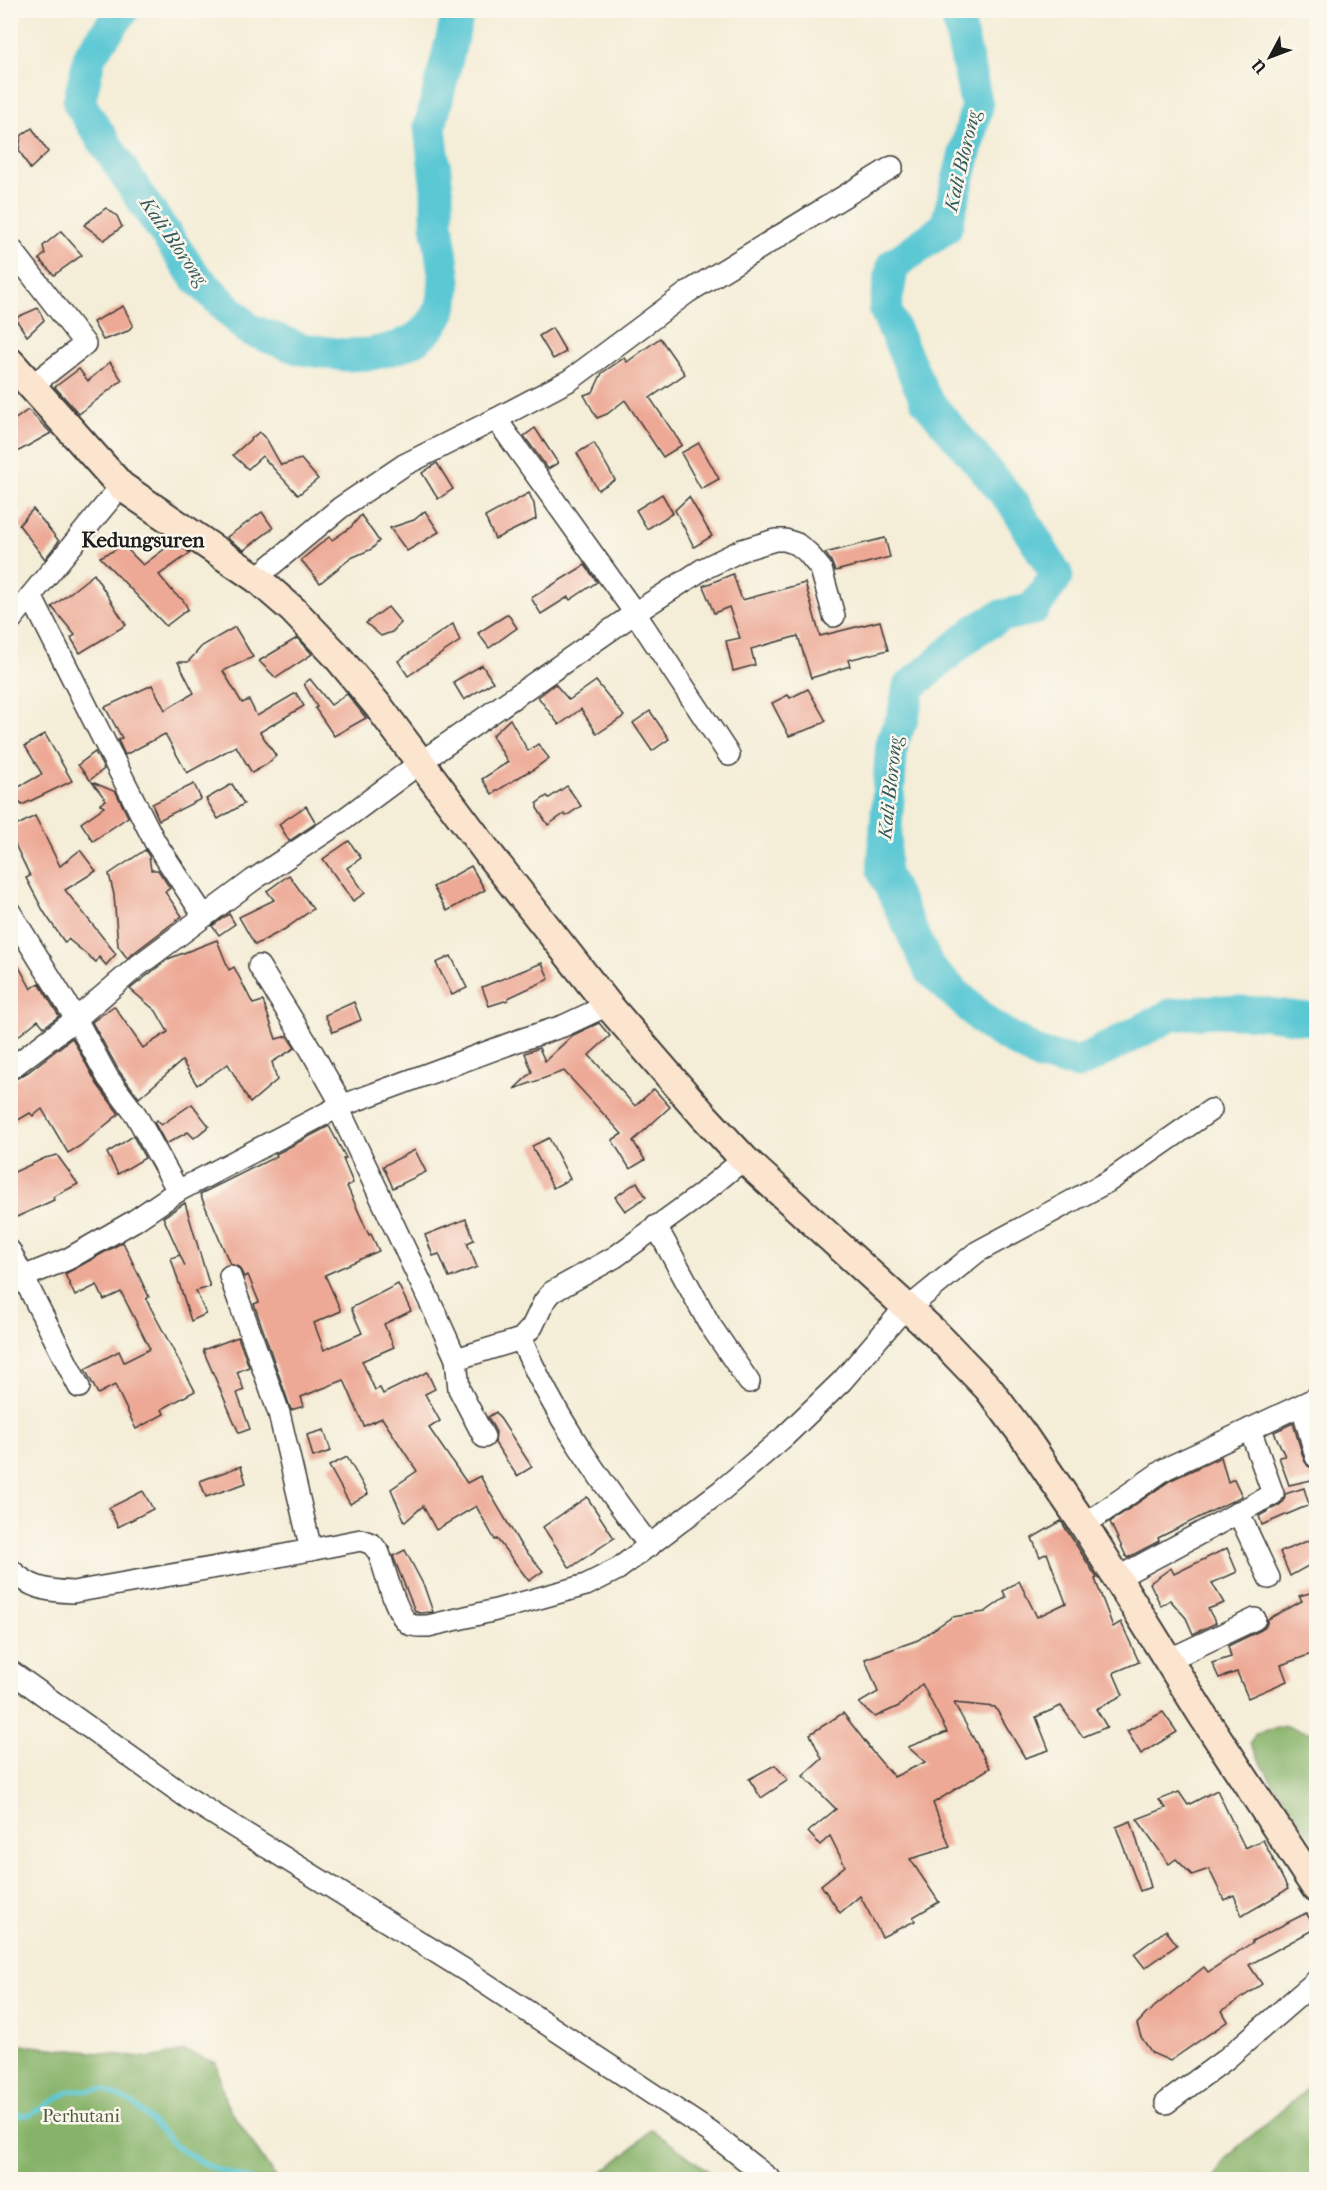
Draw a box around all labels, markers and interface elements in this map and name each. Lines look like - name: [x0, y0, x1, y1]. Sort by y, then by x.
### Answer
- north arrow: [1240, 27, 1300, 87]
- text: U: [1247, 55, 1271, 78]
- water label: Kali Blorong: [939, 107, 985, 216]
- water label: Kali Blorong: [134, 191, 214, 291]
- district label: Kedungsuren: [82, 528, 205, 552]
- water label: Kali Blorong: [873, 734, 907, 842]
- park label: Perhutani: [42, 2106, 120, 2127]

